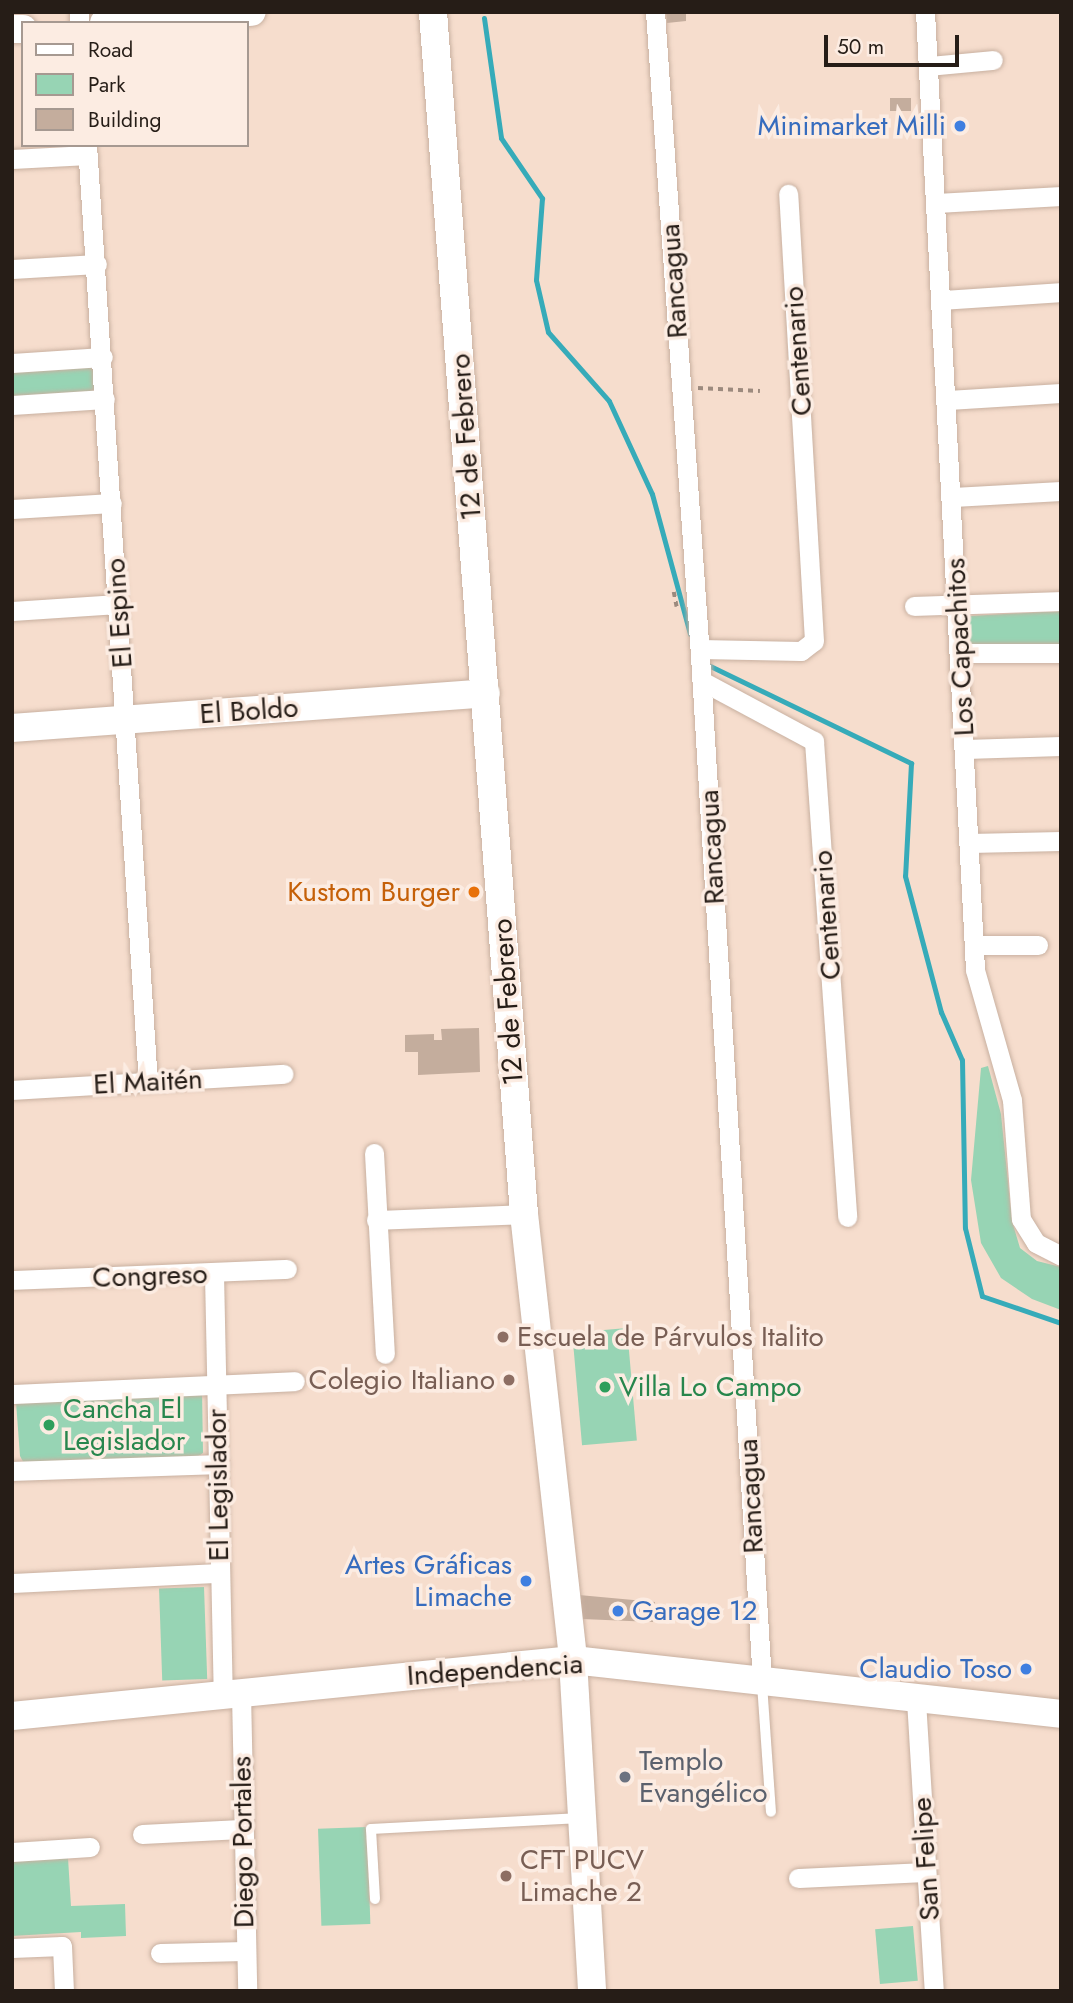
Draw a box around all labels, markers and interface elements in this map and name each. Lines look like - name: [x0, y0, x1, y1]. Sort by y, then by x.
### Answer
- legend: [21, 21, 248, 147]
- scale bar: [828, 21, 963, 65]
- text: 50 m: [837, 32, 884, 62]
- text: Road: [88, 35, 133, 65]
- text: Park: [88, 70, 125, 100]
- text: Building: [88, 105, 161, 135]
- place label: Minimarket Milli: [758, 109, 946, 143]
- marker: Minimarket Milli: [952, 118, 968, 134]
- street label: Rancagua: [653, 223, 695, 339]
- street label: Centenario: [777, 285, 819, 417]
- street label: 12 de Febrero: [443, 352, 489, 522]
- street label: El Espino: [98, 557, 140, 669]
- street label: Los Capachitos: [939, 557, 981, 737]
- street label: El Boldo: [199, 691, 299, 731]
- street label: Rancagua: [692, 789, 732, 905]
- street label: Centenario: [806, 849, 848, 981]
- place label: Kustom Burger: [287, 875, 460, 909]
- marker: Kustom Burger: [466, 884, 482, 900]
- street label: 12 de Febrero: [485, 917, 531, 1087]
- street label: El Maitén: [92, 1062, 204, 1102]
- street label: Congreso: [92, 1257, 208, 1295]
- place label: Escuela de Párvulos Italito: [517, 1320, 824, 1354]
- marker: Escuela de Párvulos Italito: [495, 1329, 511, 1345]
- place label: Colegio Italiano: [309, 1363, 495, 1397]
- place label: Villa Lo Campo: [619, 1370, 802, 1404]
- marker: Colegio Italiano: [501, 1372, 517, 1388]
- marker: Villa Lo Campo: [597, 1379, 613, 1395]
- place label: Cancha El Legislador: [63, 1392, 185, 1458]
- street label: El Legislador: [200, 1408, 236, 1562]
- marker: Cancha El Legislador: [41, 1417, 57, 1433]
- street label: Rancagua: [731, 1438, 771, 1554]
- place label: Artes Gráficas Limache: [345, 1548, 512, 1614]
- marker: Artes Gráficas Limache: [518, 1573, 534, 1589]
- place label: Garage 12: [632, 1594, 758, 1628]
- marker: Garage 12: [610, 1603, 626, 1619]
- street label: Independencia: [406, 1647, 584, 1693]
- place label: Claudio Toso: [859, 1652, 1012, 1686]
- marker: Claudio Toso: [1018, 1661, 1034, 1677]
- place label: Templo Evangélico: [639, 1744, 768, 1810]
- street label: Diego Portales: [225, 1756, 261, 1928]
- marker: Templo Evangélico: [617, 1769, 633, 1785]
- street label: San Felipe: [905, 1796, 947, 1922]
- place label: CFT PUCV Limache 2: [520, 1843, 644, 1909]
- marker: CFT PUCV Limache 2: [498, 1868, 514, 1884]

